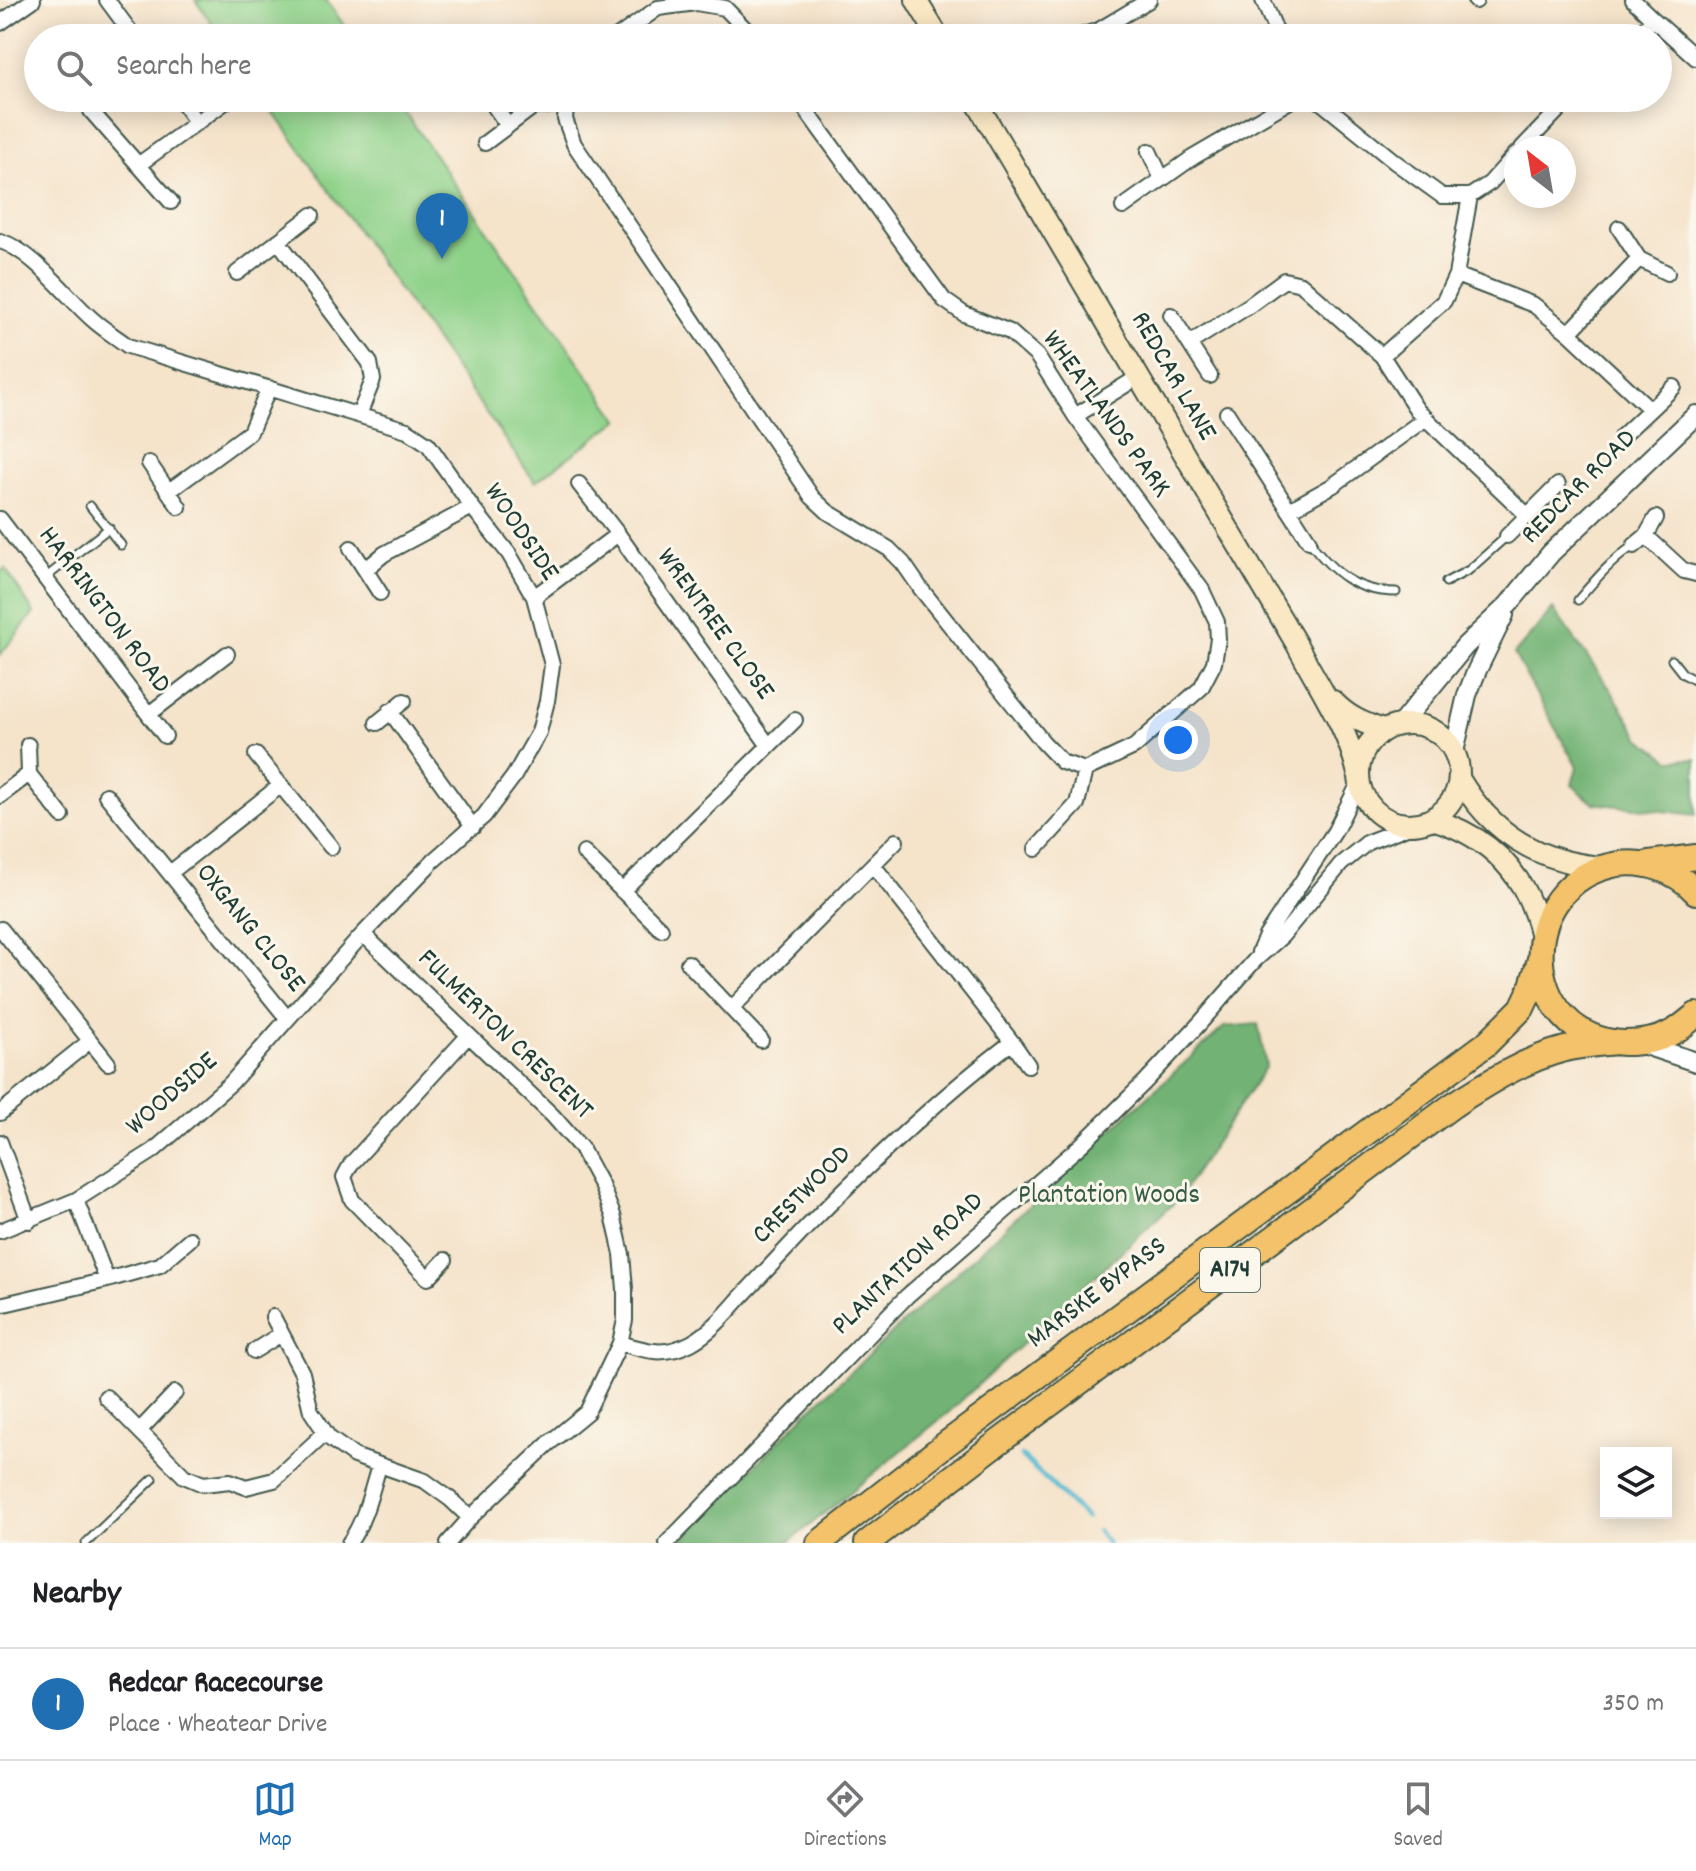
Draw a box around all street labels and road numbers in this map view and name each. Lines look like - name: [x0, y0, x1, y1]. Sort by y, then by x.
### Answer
- street label: REDCAR LANE: [1119, 305, 1225, 449]
- street label: WHEATLANDS PARK: [1031, 323, 1179, 507]
- street label: REDCAR ROAD: [1513, 421, 1647, 555]
- street label: WOODSIDE: [472, 476, 568, 590]
- street label: HARRINGTON ROAD: [27, 519, 179, 703]
- street label: WRENTREE CLOSE: [645, 541, 783, 710]
- street label: OXGANG CLOSE: [184, 856, 314, 1002]
- street label: FULMERTON CRESCENT: [407, 941, 601, 1131]
- street label: WOODSIDE: [118, 1043, 228, 1146]
- street label: CRESTWOOD: [744, 1137, 862, 1255]
- street label: PLANTATION ROAD: [824, 1184, 994, 1346]
- street label: MARSKE BYPASS: [1020, 1228, 1176, 1360]
- road number: A174: [1200, 1248, 1260, 1292]

